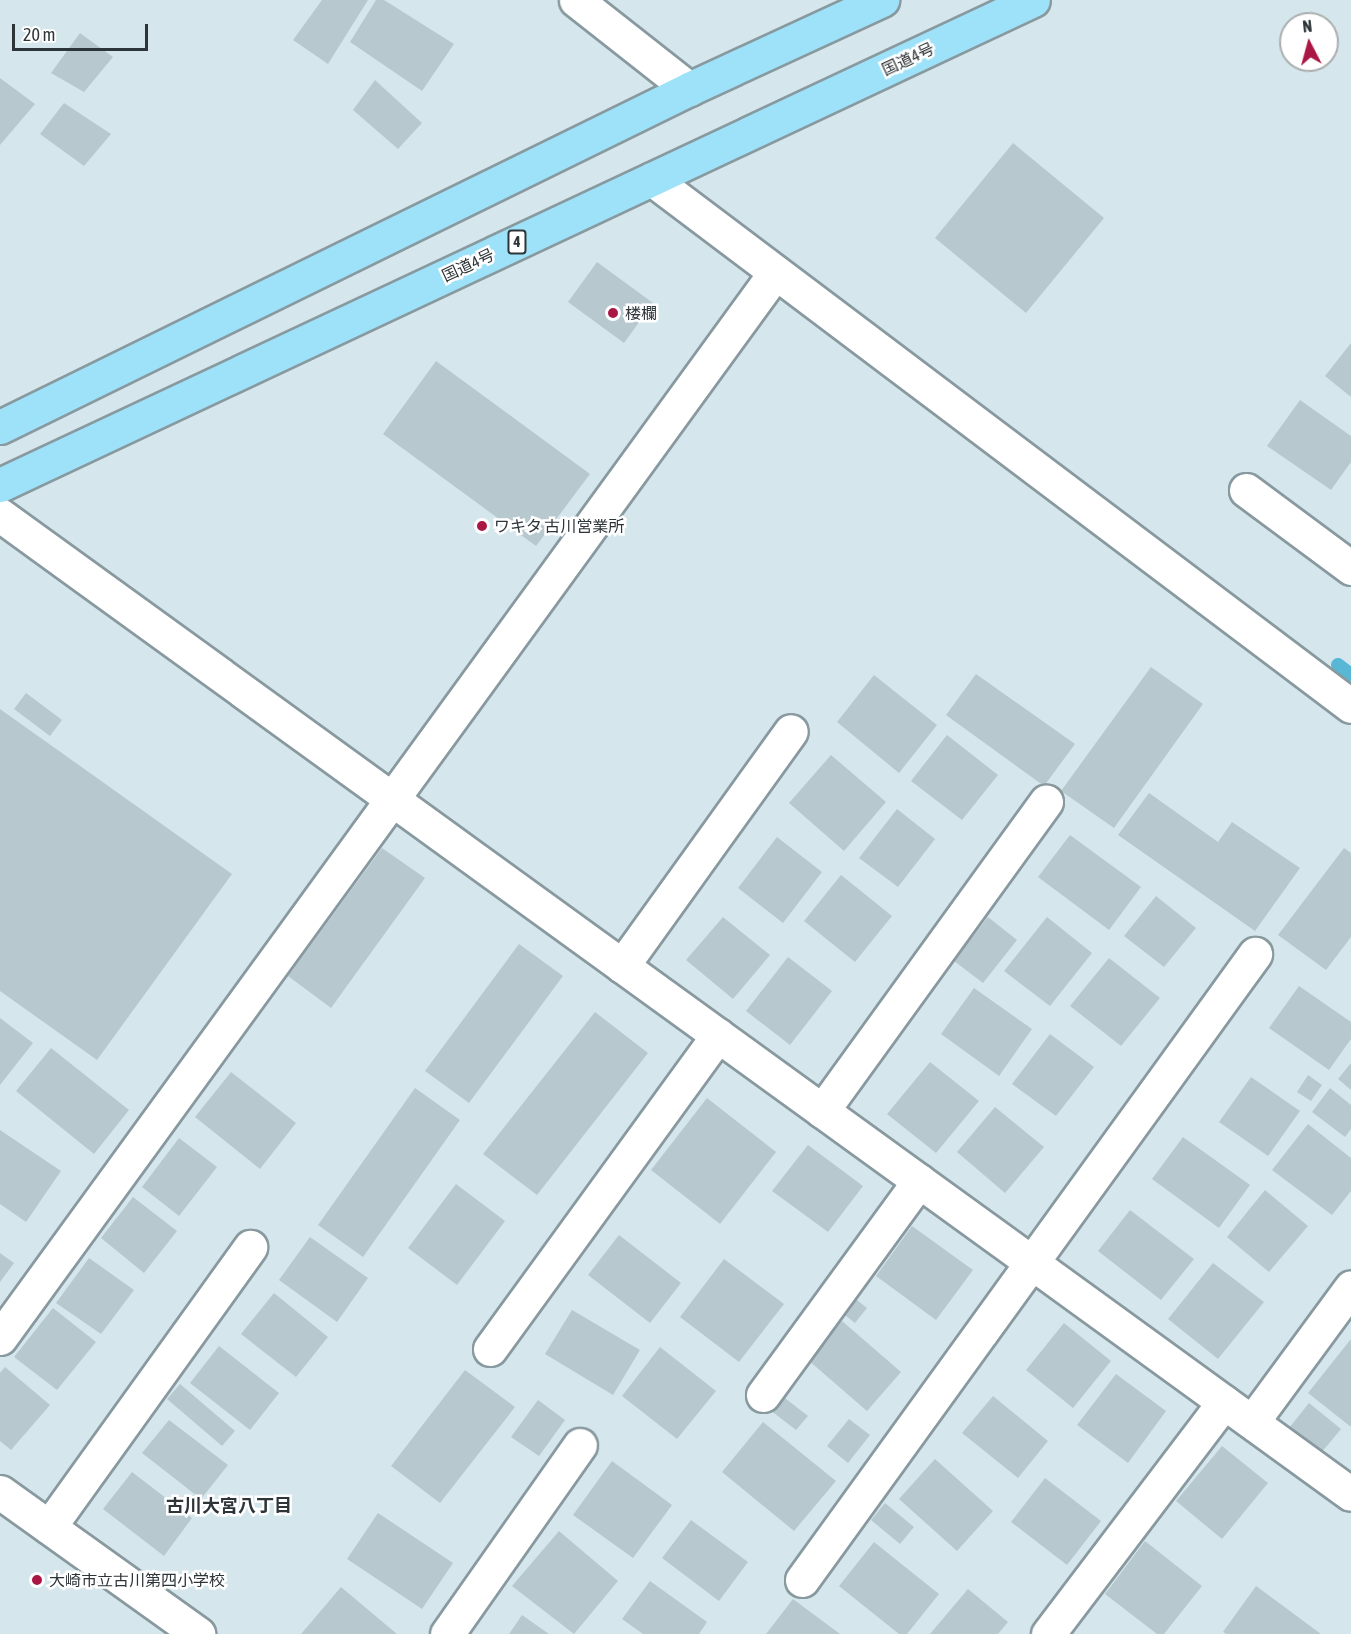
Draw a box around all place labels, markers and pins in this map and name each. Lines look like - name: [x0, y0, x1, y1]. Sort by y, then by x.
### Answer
- place label: 楼欄: [625, 303, 657, 323]
- marker: 楼欄: [606, 306, 620, 320]
- place label: ワキタ 古川営業所: [494, 516, 624, 536]
- marker: ワキタ 古川営業所: [475, 519, 489, 533]
- place label: 大崎市立古川第四小学校: [49, 1570, 225, 1590]
- marker: 大崎市立古川第四小学校: [30, 1573, 44, 1587]

